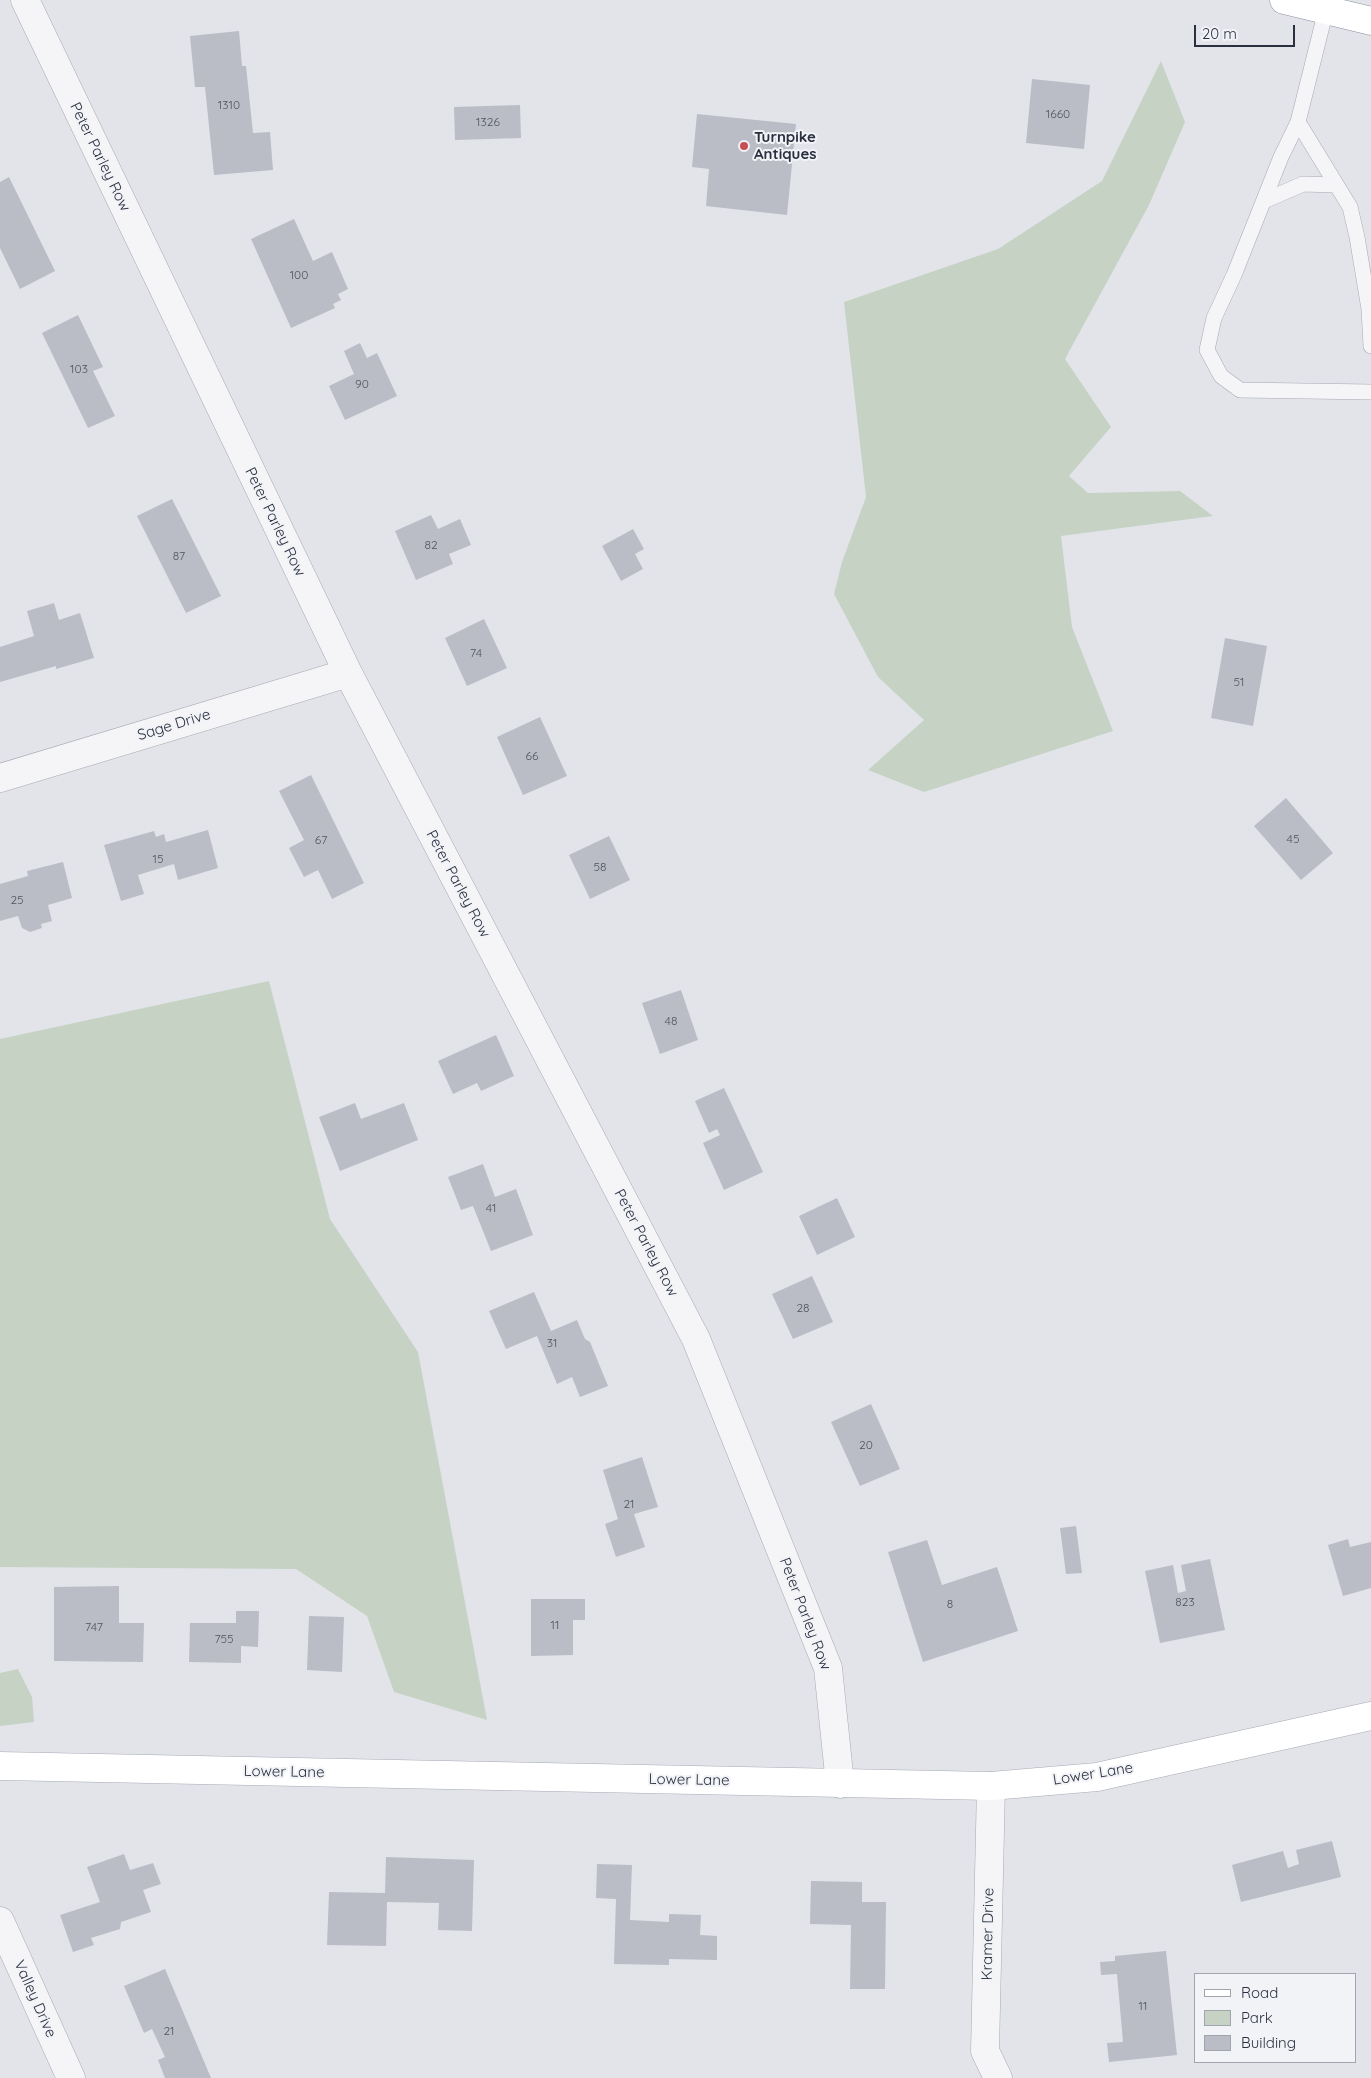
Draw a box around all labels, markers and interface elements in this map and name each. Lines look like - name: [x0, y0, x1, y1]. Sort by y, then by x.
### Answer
- scale bar: [1196, 15, 1297, 47]
- text: 20 m: [1202, 24, 1237, 43]
- house number: 1310: [218, 98, 240, 112]
- street label: Peter Parley Row: [66, 100, 134, 214]
- house number: 1660: [1046, 107, 1070, 121]
- house number: 1326: [476, 115, 500, 129]
- place label: Turnpike Antiques: [754, 128, 817, 163]
- marker: Turnpike Antiques: [738, 140, 750, 152]
- house number: 100: [290, 268, 308, 282]
- house number: 103: [70, 362, 88, 376]
- house number: 90: [355, 377, 369, 391]
- street label: Peter Parley Row: [241, 465, 309, 579]
- house number: 82: [424, 538, 438, 552]
- house number: 87: [173, 549, 185, 563]
- house number: 74: [470, 646, 482, 660]
- house number: 51: [1234, 675, 1244, 689]
- street label: Sage Drive: [135, 705, 213, 745]
- house number: 66: [526, 749, 538, 763]
- street label: Peter Parley Row: [422, 827, 494, 941]
- house number: 45: [1287, 832, 1299, 846]
- house number: 67: [315, 833, 327, 847]
- house number: 15: [153, 852, 163, 866]
- house number: 58: [593, 860, 607, 874]
- house number: 25: [10, 893, 24, 907]
- house number: 48: [665, 1014, 677, 1028]
- street label: Peter Parley Row: [610, 1186, 682, 1300]
- house number: 41: [486, 1201, 496, 1215]
- house number: 28: [796, 1301, 810, 1315]
- house number: 31: [547, 1336, 557, 1350]
- house number: 20: [859, 1438, 873, 1452]
- house number: 21: [623, 1497, 635, 1511]
- street label: Peter Parley Row: [775, 1555, 835, 1673]
- house number: 823: [1175, 1595, 1195, 1609]
- house number: 8: [947, 1597, 953, 1611]
- house number: 11: [551, 1618, 559, 1632]
- house number: 747: [85, 1620, 103, 1634]
- house number: 755: [214, 1632, 234, 1646]
- street label: Lower Lane: [1052, 1759, 1134, 1789]
- street label: Lower Lane: [243, 1762, 325, 1782]
- street label: Lower Lane: [648, 1770, 730, 1790]
- street label: Kramer Drive: [978, 1887, 998, 1981]
- street label: Valley Drive: [10, 1958, 60, 2040]
- legend: [1194, 1973, 1356, 2063]
- text: Road: [1241, 1983, 1278, 2002]
- house number: 11: [1139, 1999, 1147, 2013]
- text: Park: [1241, 2008, 1273, 2027]
- house number: 21: [163, 2024, 175, 2038]
- text: Building: [1241, 2033, 1296, 2052]

